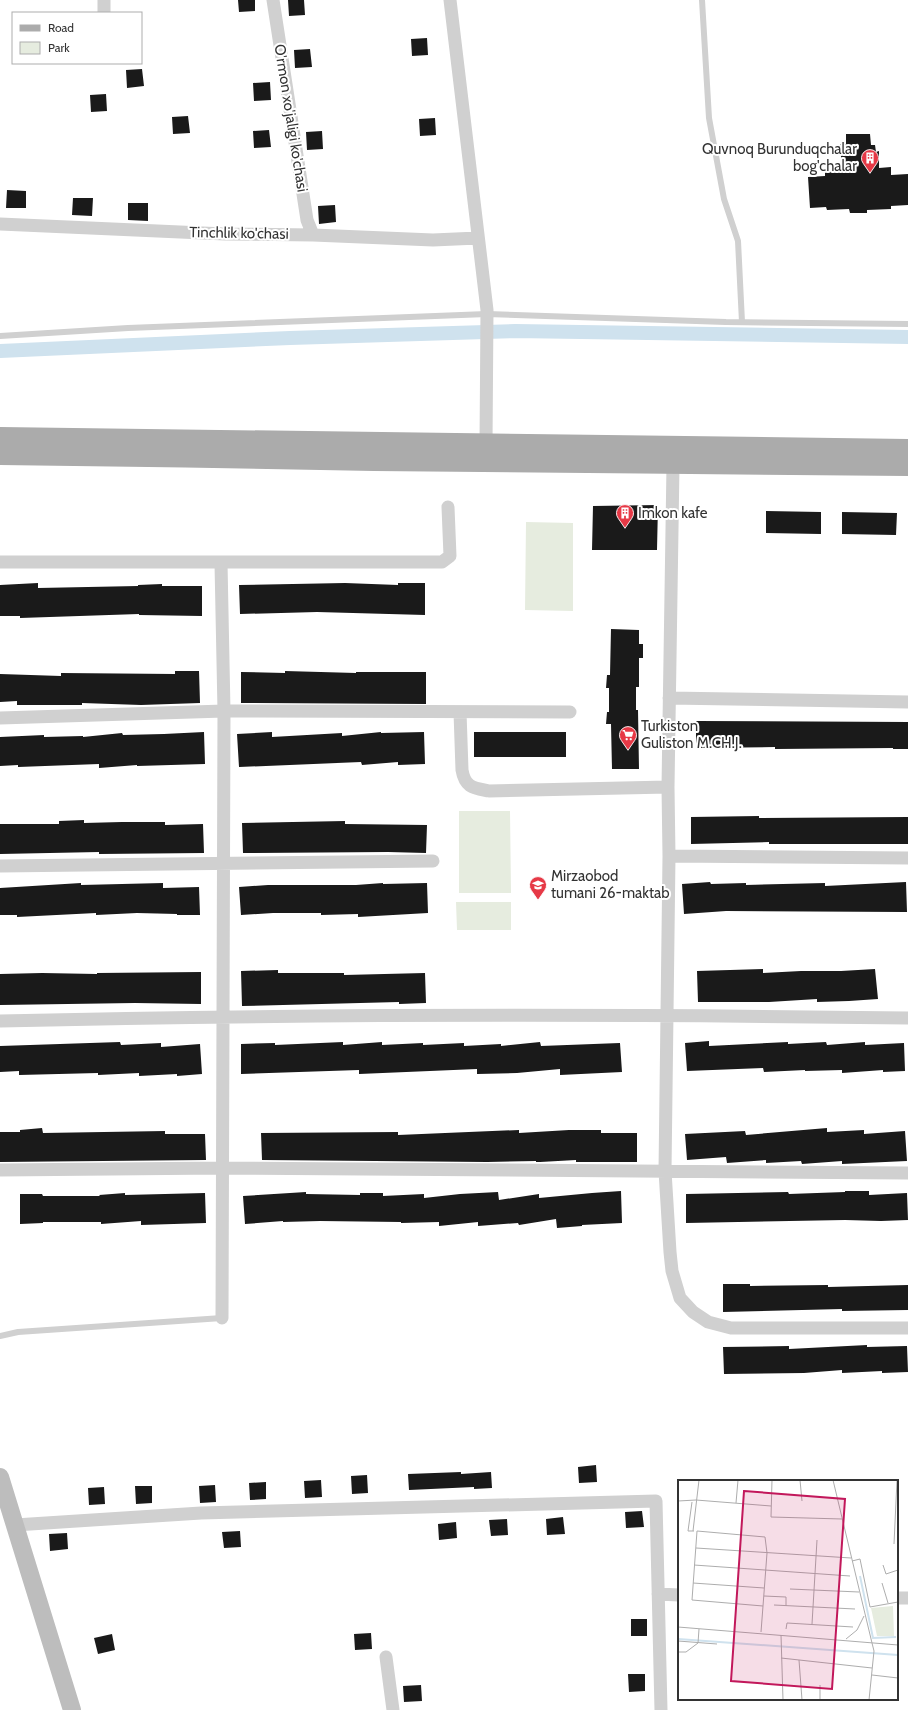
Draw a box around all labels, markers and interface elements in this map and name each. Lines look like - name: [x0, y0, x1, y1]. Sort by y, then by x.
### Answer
- legend: [12, 12, 142, 64]
- text: Road: [48, 20, 74, 35]
- text: Park: [48, 40, 70, 55]
- street label: O'rmon xo'jaligi ko'chasi: [270, 43, 312, 193]
- place label: Quvnoq Burunduqchalar bog'chalar: [702, 140, 857, 175]
- building icon: Quvnoq Burunduqchalar bog'chalar: [860, 148, 880, 173]
- street label: Tinchlik ko'chasi: [189, 223, 289, 243]
- building icon: Imkon kafe: [615, 503, 635, 528]
- place label: Imkon kafe: [638, 504, 708, 522]
- place label: Turkiston Guliston M.CH.J.: [641, 717, 742, 752]
- supermarket icon: Turkiston Guliston M.CH.J.: [618, 725, 638, 750]
- place label: Mirzaobod tumani 26-maktab: [551, 867, 670, 902]
- school or university icon: Mirzaobod tumani 26-maktab: [528, 875, 548, 900]
- inset map: [678, 1480, 898, 1700]

